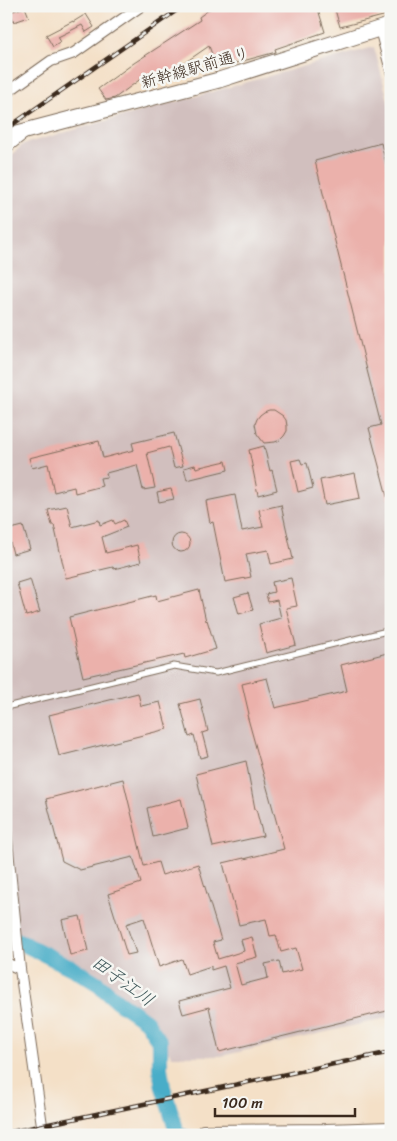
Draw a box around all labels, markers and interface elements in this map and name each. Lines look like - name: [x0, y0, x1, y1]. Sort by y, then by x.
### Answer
- street label: 新幹線駅前通り: [137, 38, 253, 97]
- water label: 田子江川: [84, 947, 162, 1015]
- scale bar: [215, 1086, 354, 1118]
- text: 100 m: [222, 1090, 263, 1116]

